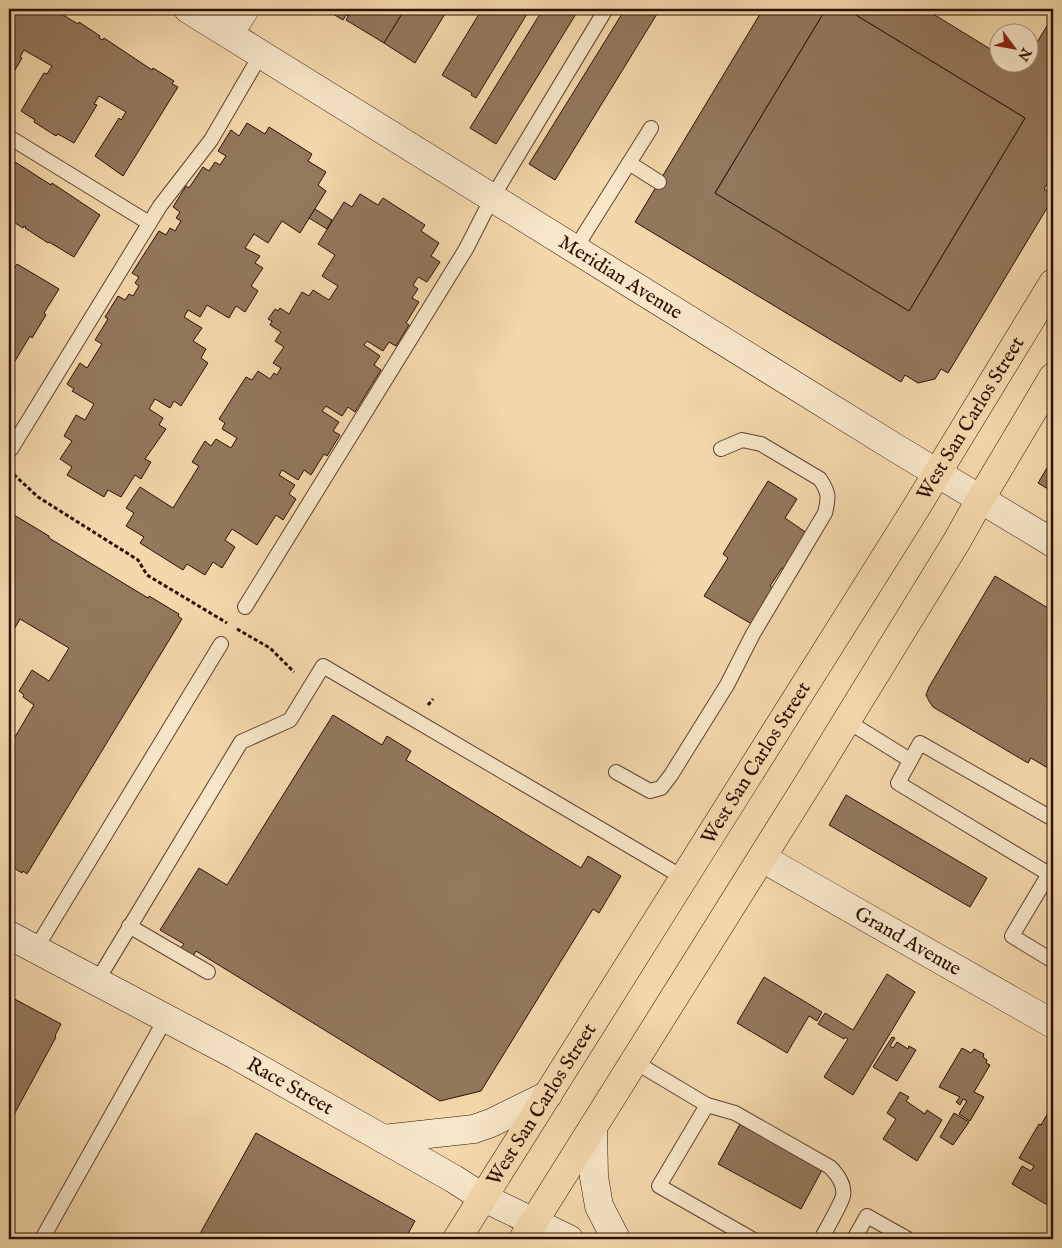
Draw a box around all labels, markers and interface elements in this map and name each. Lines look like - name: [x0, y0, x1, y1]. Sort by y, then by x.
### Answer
- north arrow: [990, 22, 1040, 72]
- text: N: [1013, 44, 1036, 64]
- street label: Meridian Avenue: [554, 229, 687, 325]
- street label: West San Carlos Street: [911, 332, 1030, 505]
- street label: West San Carlos Street: [696, 677, 816, 849]
- street label: Grand Avenue: [850, 901, 966, 982]
- street label: West San Carlos Street: [481, 1018, 602, 1190]
- street label: Race Street: [242, 1052, 338, 1121]

